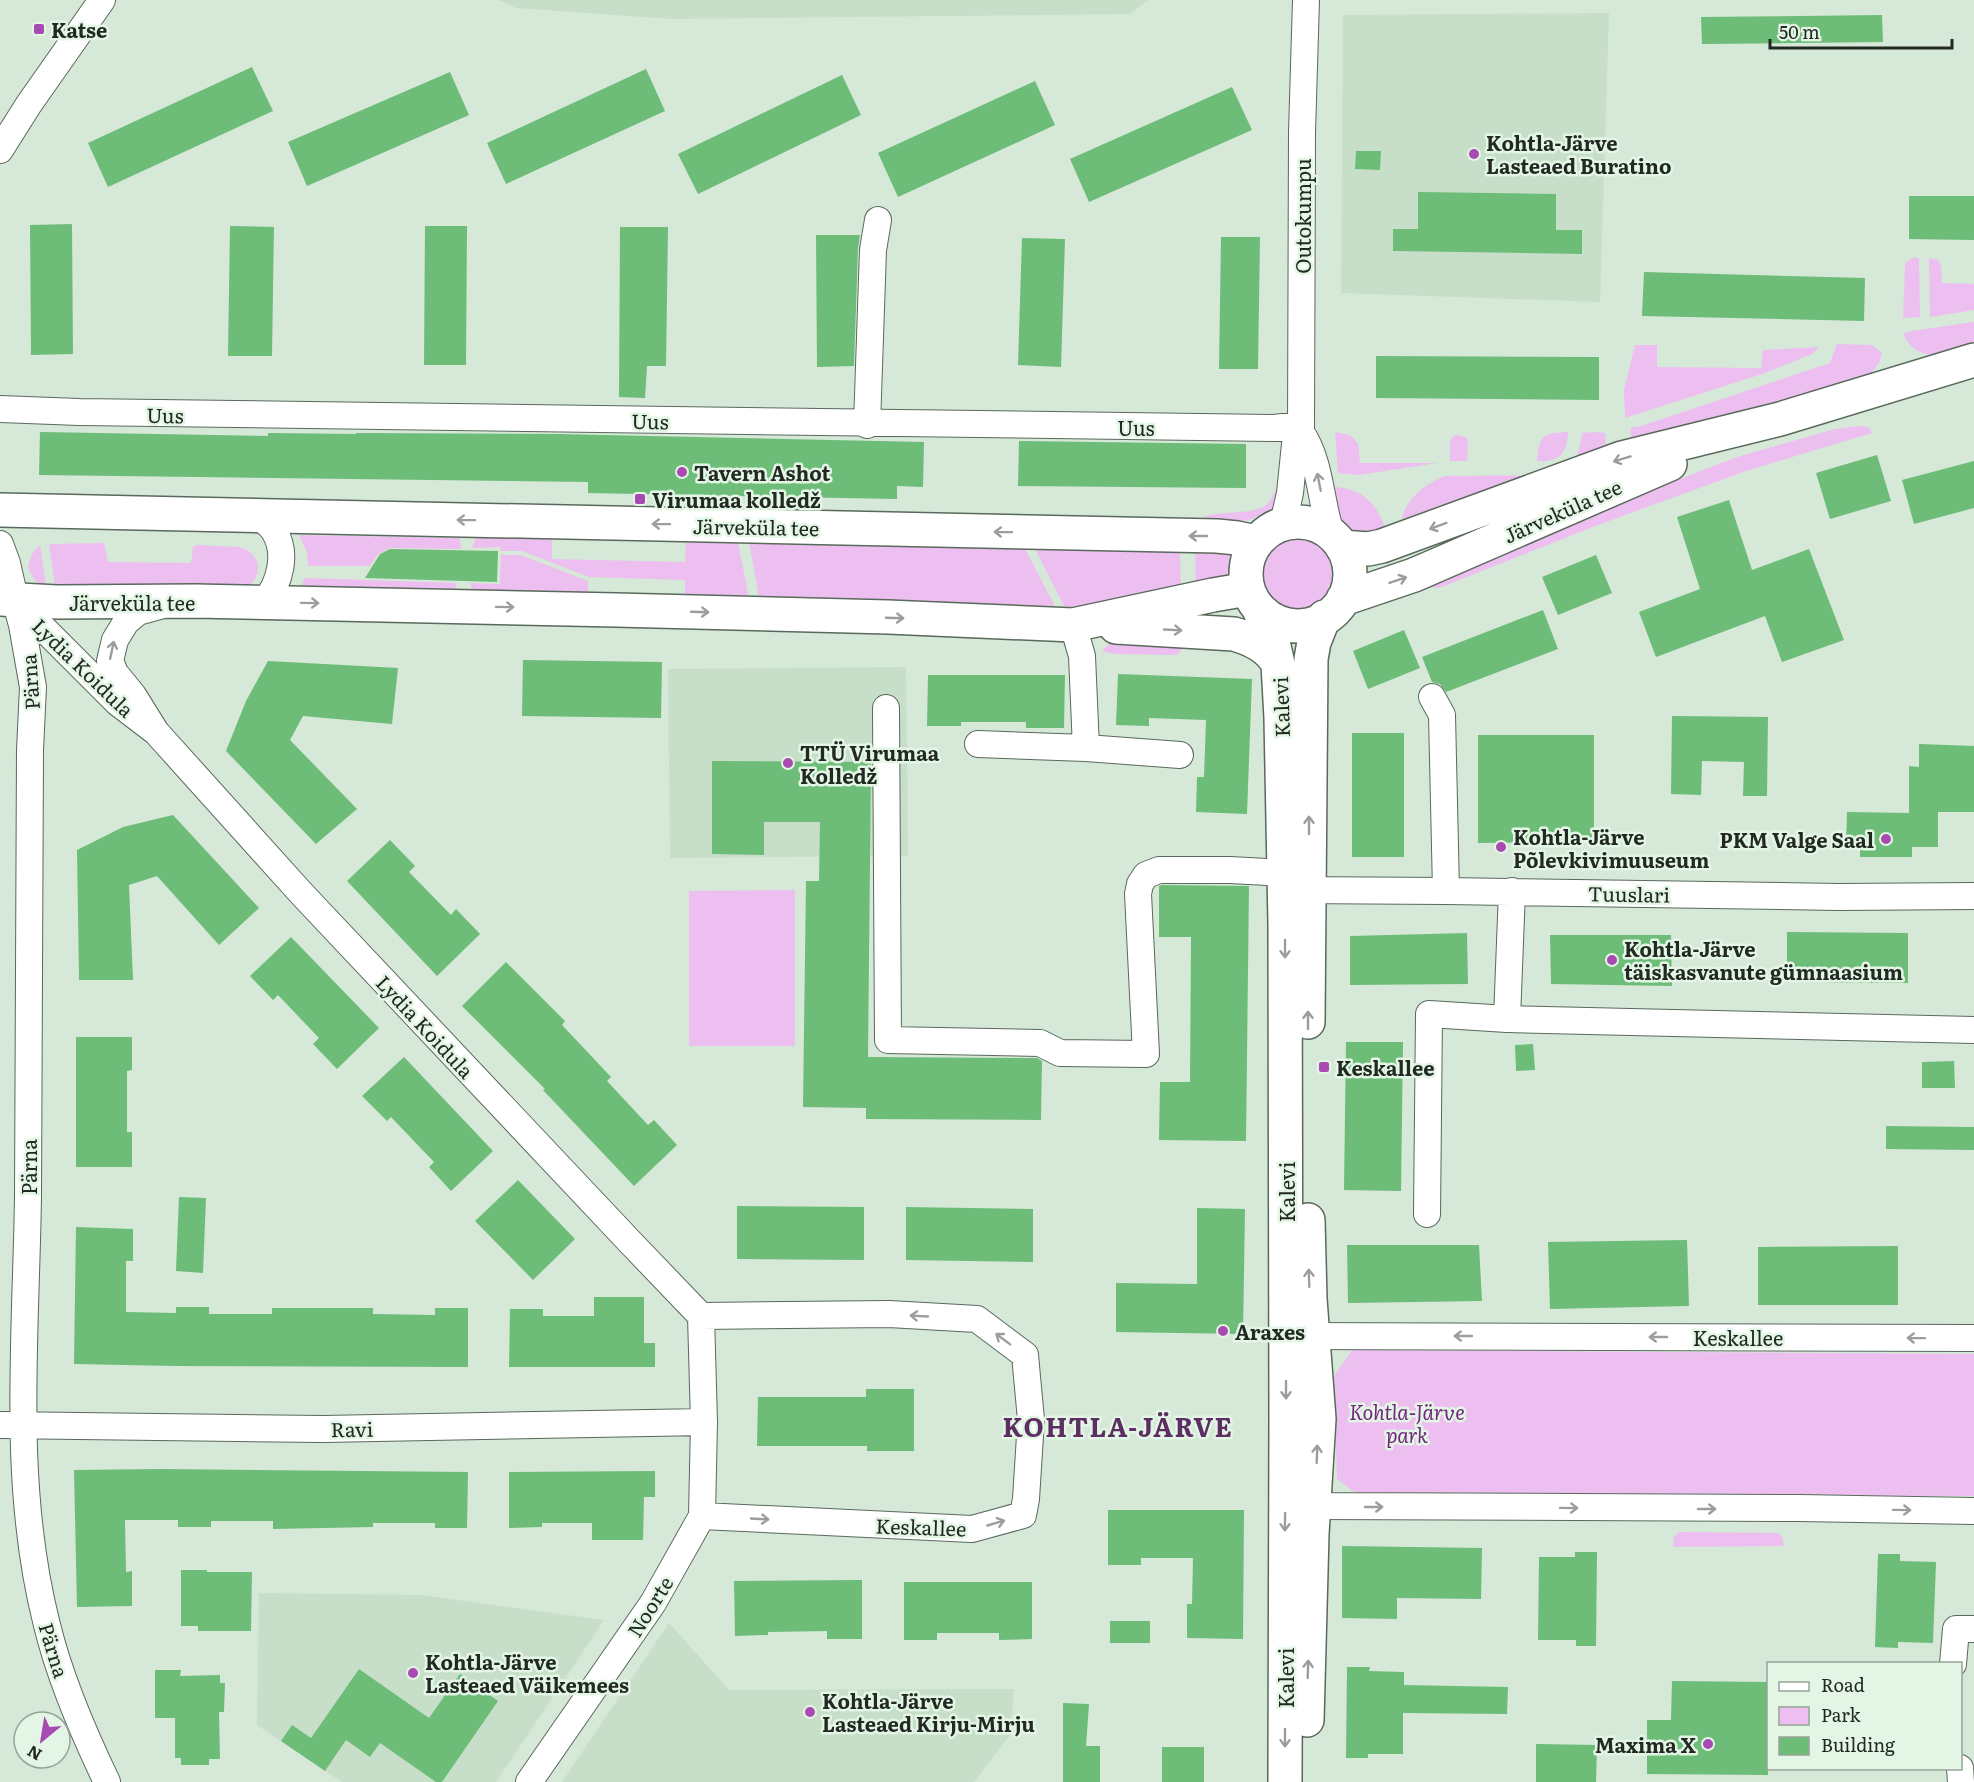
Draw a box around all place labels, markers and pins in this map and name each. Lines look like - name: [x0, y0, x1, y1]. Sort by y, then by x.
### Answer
- place label: Katse: [51, 14, 107, 44]
- marker: Katse: [32, 22, 46, 36]
- place label: Kohtla-Järve Lasteaed Buratino: [1486, 127, 1671, 180]
- marker: Kohtla-Järve Lasteaed Buratino: [1467, 147, 1481, 161]
- place label: Tavern Ashot: [694, 457, 830, 487]
- marker: Tavern Ashot: [675, 465, 689, 479]
- place label: Virumaa kolledž: [652, 484, 821, 514]
- marker: Virumaa kolledž: [633, 492, 647, 506]
- place label: TTÜ Virumaa Kolledž: [800, 737, 940, 790]
- marker: TTÜ Virumaa Kolledž: [781, 756, 795, 770]
- place label: Kohtla-Järve Põlevkivimuuseum: [1513, 821, 1709, 874]
- place label: PKM Valge Saal: [1720, 824, 1874, 854]
- marker: PKM Valge Saal: [1879, 832, 1893, 846]
- marker: Kohtla-Järve Põlevkivimuuseum: [1494, 840, 1508, 854]
- place label: Kohtla-Järve täiskasvanute gümnaasium: [1624, 933, 1903, 986]
- marker: Kohtla-Järve täiskasvanute gümnaasium: [1605, 953, 1619, 967]
- place label: Keskallee: [1336, 1052, 1435, 1082]
- marker: Keskallee: [1317, 1060, 1331, 1074]
- place label: Araxes: [1235, 1316, 1305, 1346]
- marker: Araxes: [1216, 1324, 1230, 1338]
- place label: Kohtla-Järve Lasteaed Väikemees: [425, 1646, 629, 1699]
- marker: Kohtla-Järve Lasteaed Väikemees: [406, 1666, 420, 1680]
- place label: Kohtla-Järve Lasteaed Kirju-Mirju: [822, 1685, 1035, 1738]
- marker: Kohtla-Järve Lasteaed Kirju-Mirju: [803, 1705, 817, 1719]
- place label: Maxima X: [1595, 1729, 1696, 1759]
- marker: Maxima X: [1701, 1737, 1715, 1751]

